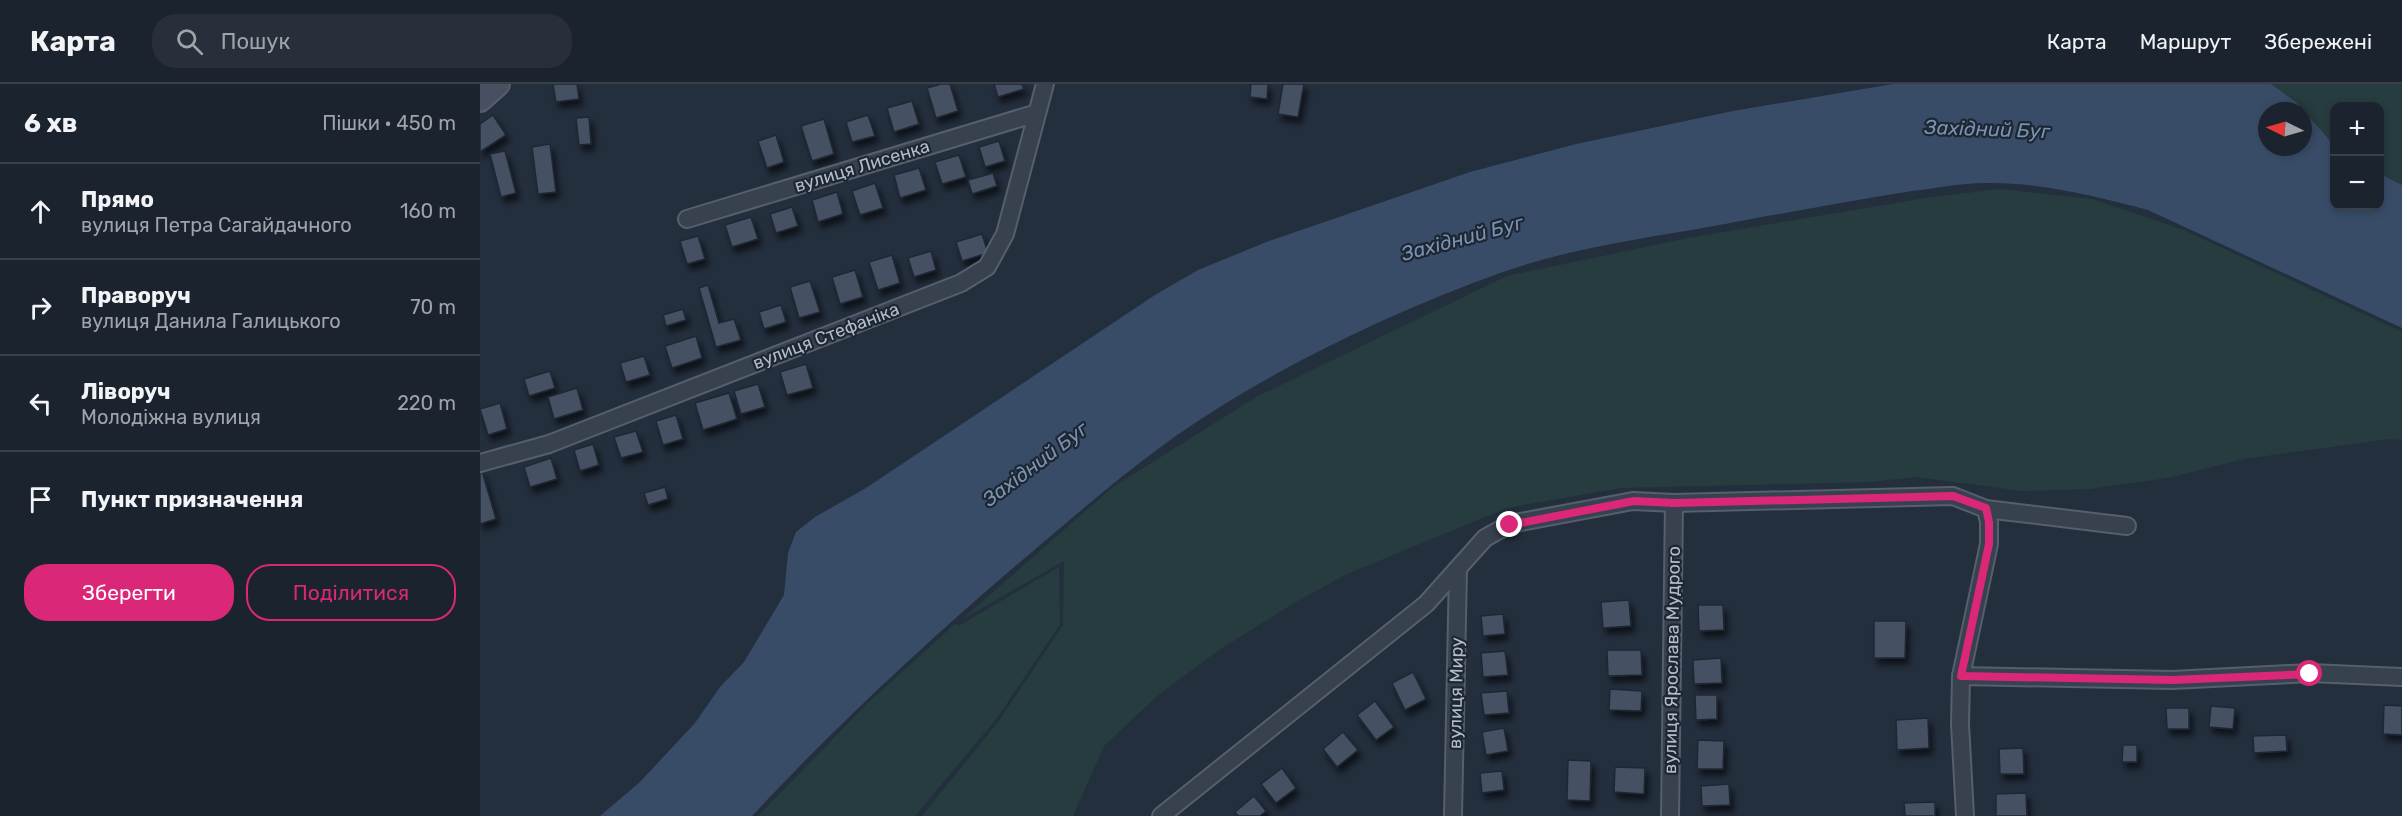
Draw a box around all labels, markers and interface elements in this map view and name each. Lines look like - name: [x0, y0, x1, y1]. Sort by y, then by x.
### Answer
- search box: [152, 14, 572, 68]
- text: Карта: [30, 25, 116, 58]
- icon: search: [173, 25, 206, 58]
- text: Пошук: [221, 28, 290, 55]
- text: Карта: [2047, 29, 2107, 54]
- text: Маршрут: [2140, 29, 2231, 54]
- text: Збережені: [2264, 29, 2372, 54]
- north arrow: [2258, 102, 2312, 156]
- map controls: [2330, 102, 2384, 210]
- button: +: [2330, 102, 2384, 156]
- text: 6 хв: [24, 108, 78, 139]
- text: Пішки · 450 m: [322, 111, 456, 135]
- water label: Західний Буг: [1923, 115, 2051, 143]
- street label: вулиця Лисенка: [792, 135, 932, 197]
- button: −: [2330, 156, 2384, 210]
- text: Прямо: [81, 186, 154, 213]
- icon: ahead: [24, 195, 57, 228]
- text: 160 m: [400, 199, 456, 223]
- water label: Західний Буг: [1397, 210, 1527, 266]
- text: вулиця Петра Сагайдачного: [81, 213, 352, 237]
- text: Праворуч: [81, 282, 191, 309]
- icon: right: [24, 291, 57, 324]
- text: 70 m: [410, 295, 456, 319]
- street label: вулиця Стефаніка: [750, 298, 902, 374]
- text: вулиця Данила Галицького: [81, 309, 341, 333]
- text: Ліворуч: [81, 378, 171, 405]
- icon: left: [24, 387, 57, 420]
- text: 220 m: [397, 391, 456, 415]
- text: Молодіжна вулиця: [81, 405, 261, 429]
- water label: Західний Буг: [977, 416, 1093, 512]
- icon: arrive: [24, 483, 57, 516]
- text: Пункт призначення: [81, 486, 303, 513]
- route end: [1496, 511, 1522, 537]
- street label: вулиця Ярослава Мудрого: [1659, 546, 1685, 774]
- button: Зберегти: [24, 564, 234, 621]
- button: Поділитися: [246, 564, 456, 621]
- street label: вулиця Миру: [1444, 637, 1468, 749]
- route start: [2296, 660, 2322, 686]

